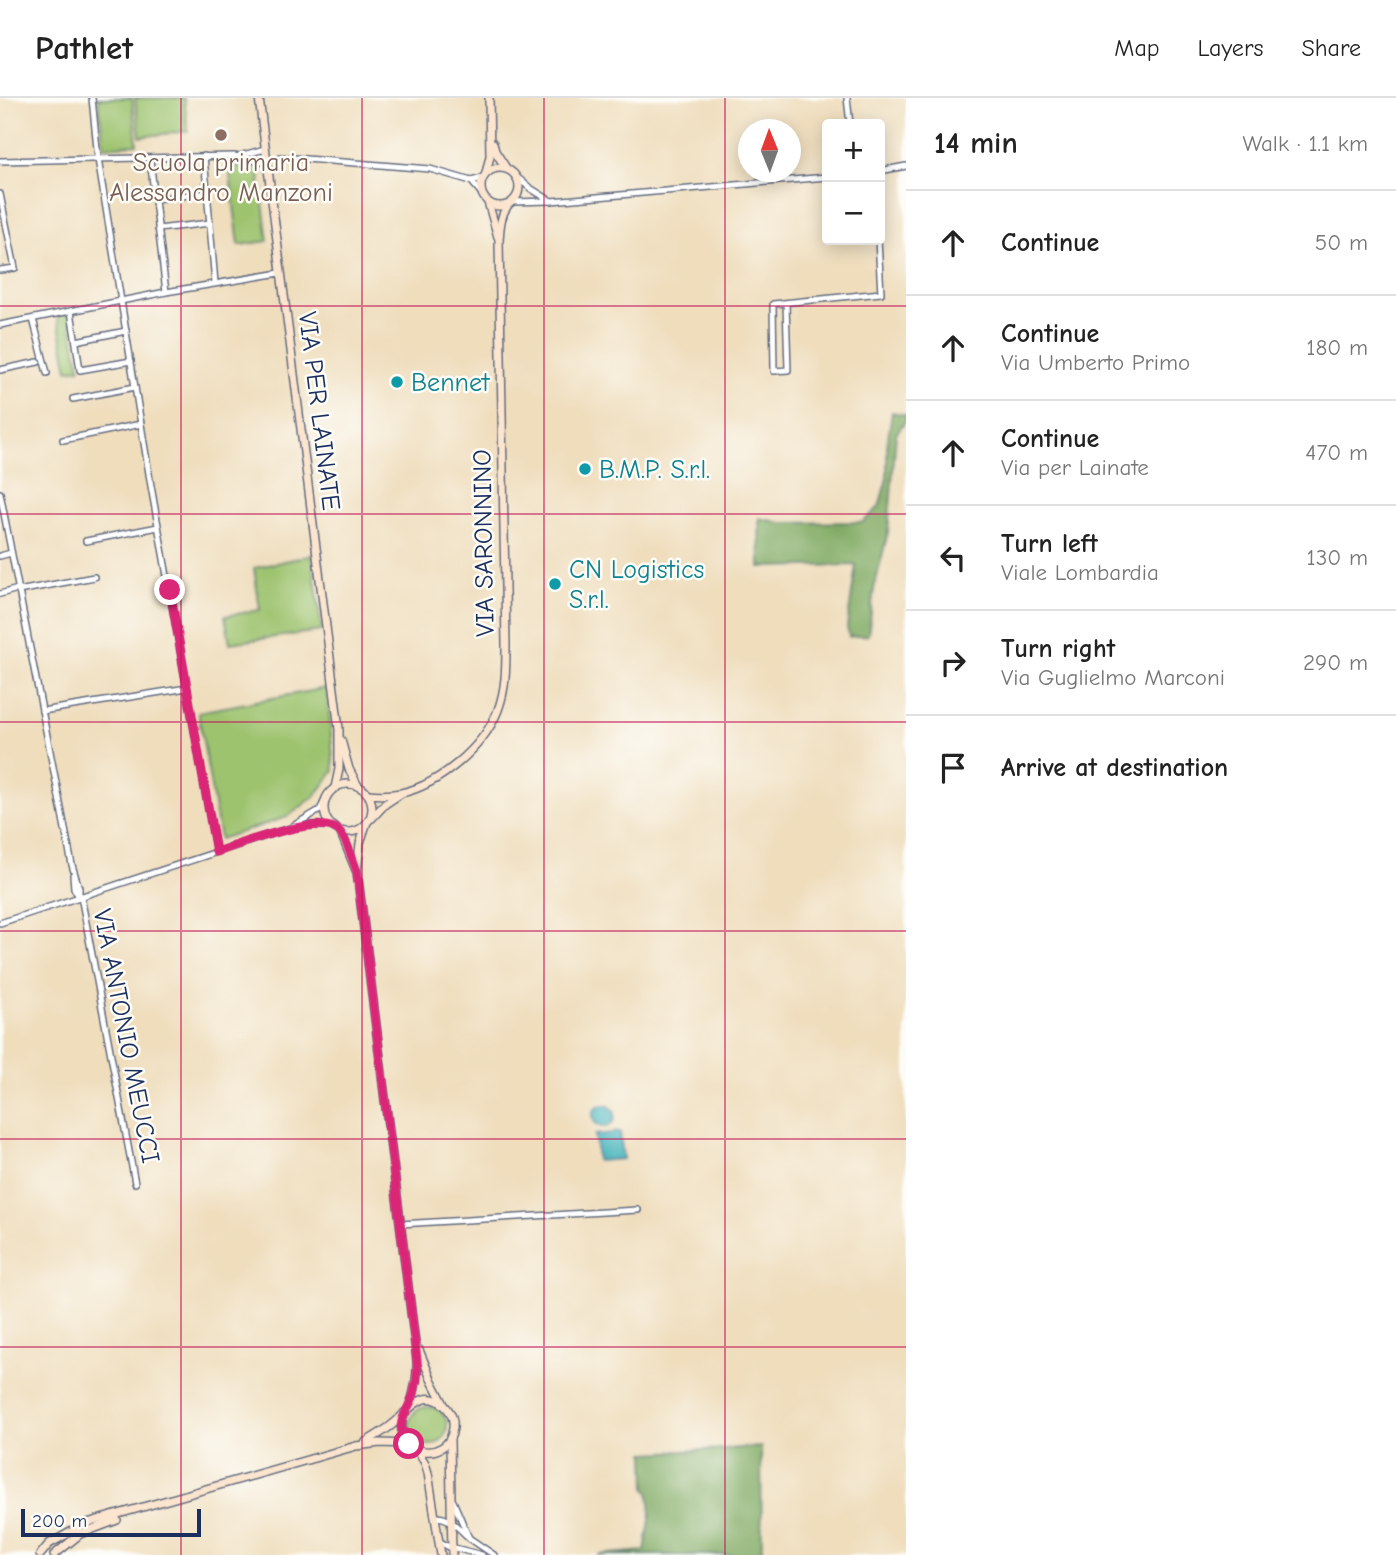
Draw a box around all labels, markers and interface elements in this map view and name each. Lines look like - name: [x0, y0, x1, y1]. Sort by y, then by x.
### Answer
- text: Pathlet: [35, 29, 133, 67]
- text: Map: [1114, 34, 1160, 62]
- text: Layers: [1198, 34, 1263, 62]
- text: Share: [1301, 34, 1361, 62]
- north arrow: [738, 119, 801, 182]
- map controls: [822, 119, 885, 245]
- button: +: [822, 119, 885, 182]
- text: 14 min: [934, 126, 1018, 161]
- marker: Scuola primaria Alessandro Manzoni: [213, 127, 229, 143]
- text: Walk · 1.1 km: [1243, 130, 1368, 157]
- place label: Scuola primaria Alessandro Manzoni: [109, 148, 333, 208]
- button: −: [822, 182, 885, 245]
- icon: ahead: [934, 224, 972, 262]
- text: Continue: [1001, 228, 1099, 258]
- text: 50 m: [1315, 229, 1368, 256]
- street label: VIA PER LAINATE: [292, 310, 346, 512]
- text: Continue: [1001, 319, 1099, 349]
- icon: ahead: [934, 329, 972, 367]
- text: 180 m: [1306, 334, 1368, 361]
- text: Via Umberto Primo: [1001, 349, 1190, 376]
- place label: Bennet: [411, 368, 491, 398]
- marker: Bennet: [389, 374, 405, 390]
- text: Continue: [1001, 424, 1099, 454]
- icon: ahead: [934, 434, 972, 472]
- text: 470 m: [1305, 439, 1368, 466]
- street label: VIA SARONNINO: [467, 449, 501, 637]
- text: Via per Lainate: [1001, 454, 1149, 481]
- place label: B.M.P. S.r.l.: [599, 455, 710, 485]
- marker: B.M.P. S.r.l.: [577, 461, 593, 477]
- text: Turn left: [1001, 529, 1098, 559]
- icon: left: [934, 539, 972, 577]
- text: 130 m: [1307, 544, 1368, 571]
- place label: CN Logistics S.r.l.: [569, 555, 704, 615]
- text: Viale Lombardia: [1001, 559, 1159, 586]
- route end: [154, 574, 185, 605]
- marker: CN Logistics S.r.l.: [547, 576, 563, 592]
- text: Turn right: [1001, 634, 1115, 664]
- icon: right: [934, 644, 972, 682]
- text: 290 m: [1303, 649, 1368, 676]
- text: Via Guglielmo Marconi: [1001, 664, 1225, 691]
- icon: arrive: [934, 749, 972, 787]
- text: Arrive at destination: [1001, 753, 1228, 783]
- street label: VIA ANTONIO MEUCCI: [87, 906, 165, 1166]
- route start: [393, 1428, 424, 1459]
- scale bar: [21, 1506, 201, 1538]
- text: 200 m: [32, 1510, 87, 1532]

